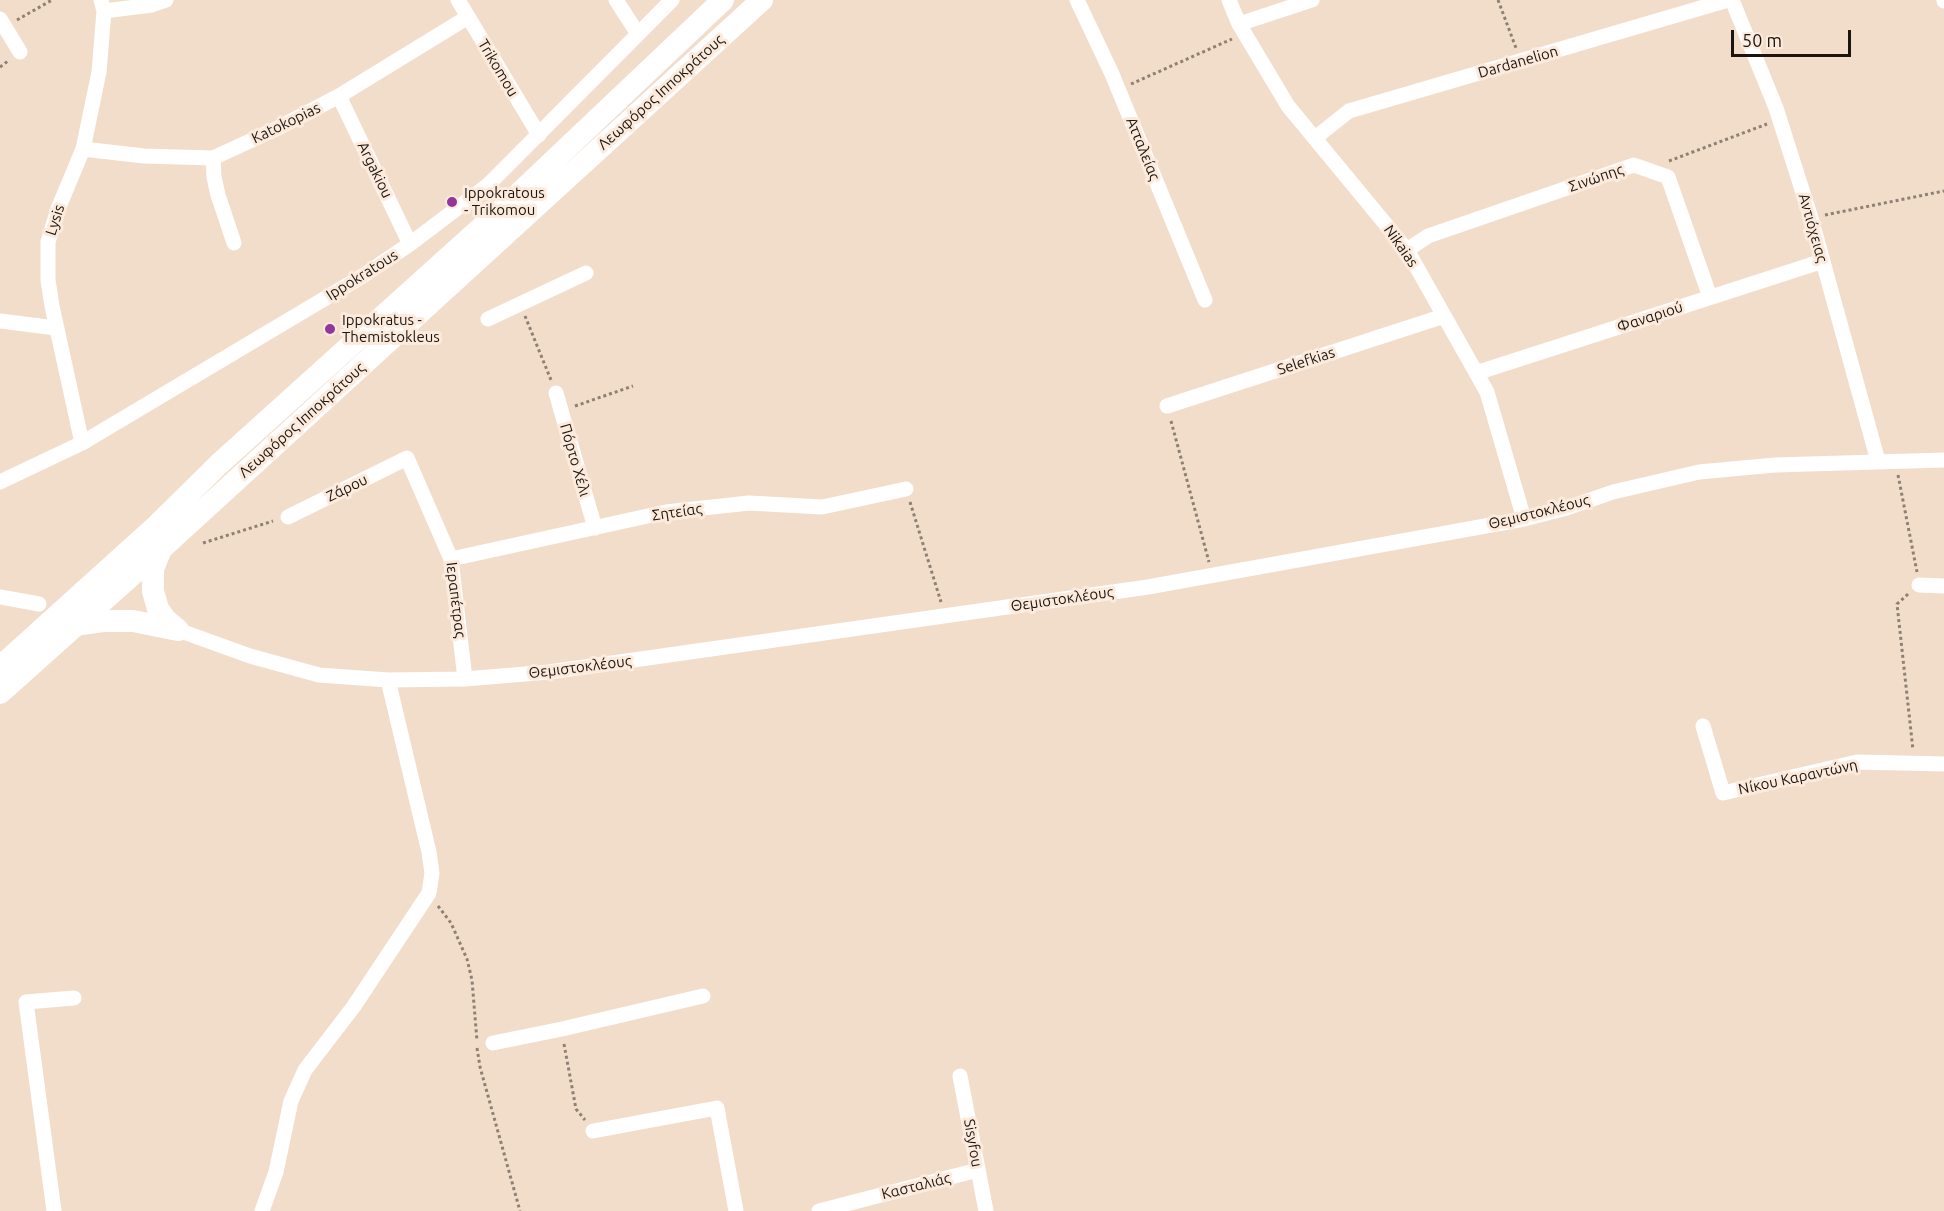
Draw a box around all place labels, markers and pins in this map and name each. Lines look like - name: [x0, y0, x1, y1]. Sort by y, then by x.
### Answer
- place label: Ippokratous - Trikomou: [464, 184, 545, 219]
- marker: Ippokratous - Trikomou: [445, 195, 459, 209]
- place label: Ippokratus - Themistokleus: [342, 311, 440, 346]
- marker: Ippokratus - Themistokleus: [323, 322, 337, 336]

